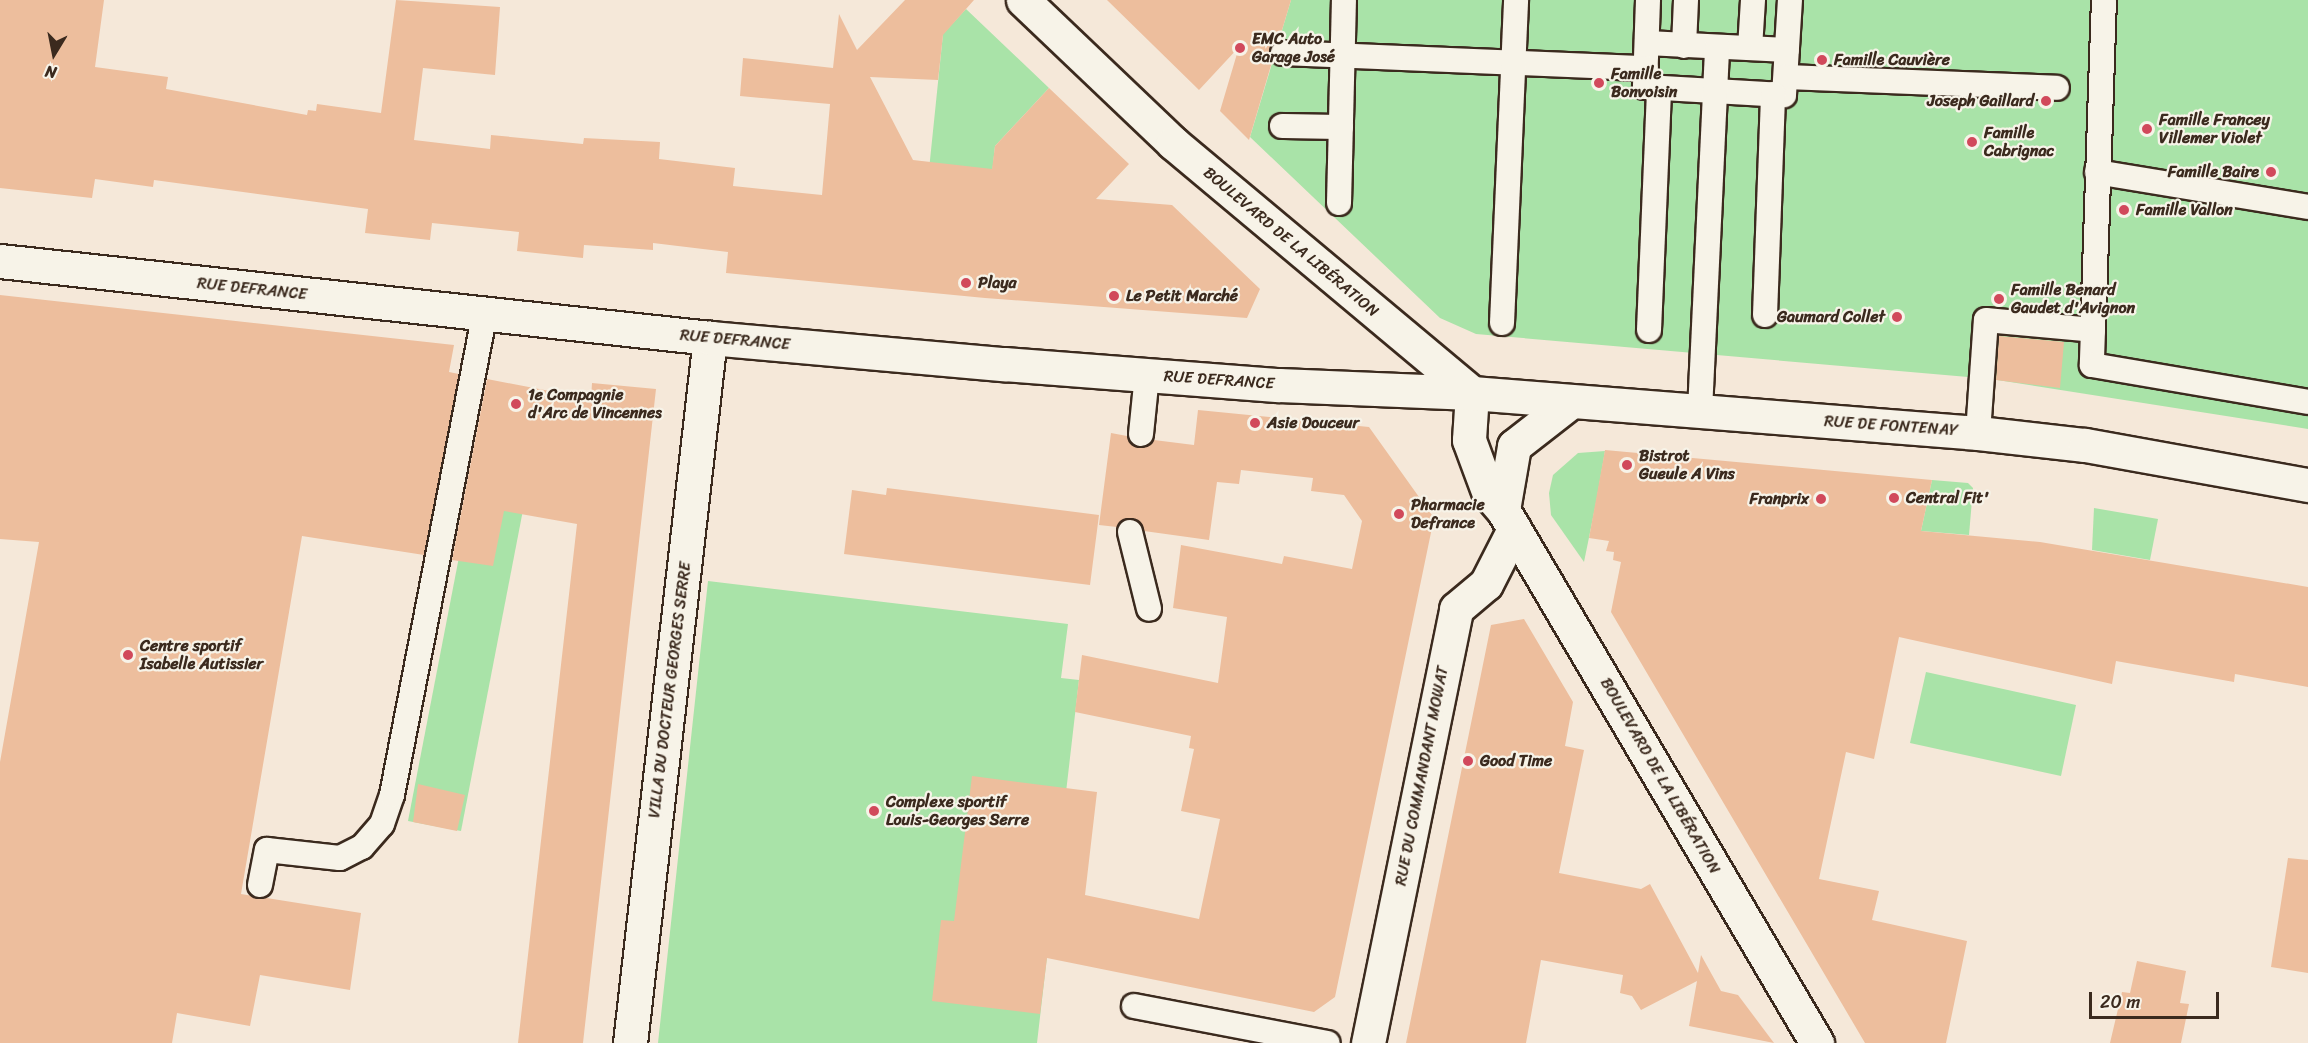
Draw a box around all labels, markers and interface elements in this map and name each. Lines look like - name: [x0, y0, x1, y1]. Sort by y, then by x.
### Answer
- north arrow: [24, 24, 84, 84]
- place label: EMC Auto Garage José: [1252, 29, 1336, 67]
- marker: EMC Auto Garage José: [1233, 41, 1247, 55]
- place label: Famille Cauvière: [1834, 50, 1950, 70]
- marker: Famille Cauvière: [1815, 53, 1829, 67]
- text: N: [43, 57, 59, 87]
- place label: Famille Bonvoisin: [1611, 64, 1677, 102]
- marker: Famille Bonvoisin: [1592, 76, 1606, 90]
- place label: Joseph Gaillard: [1927, 91, 2034, 111]
- marker: Joseph Gaillard: [2039, 94, 2053, 108]
- place label: Famille Francey Villemer Violet: [2159, 110, 2270, 148]
- marker: Famille Francey Villemer Violet: [2140, 122, 2154, 136]
- place label: Famille Cabrignac: [1984, 123, 2054, 161]
- marker: Famille Cabrignac: [1965, 135, 1979, 149]
- place label: Famille Baire: [2168, 162, 2259, 182]
- street label: BOULEVARD DE LA LIBÉRATION: [1199, 163, 1383, 321]
- marker: Famille Baire: [2264, 165, 2278, 179]
- place label: Famille Vallon: [2136, 200, 2233, 220]
- marker: Famille Vallon: [2117, 203, 2131, 217]
- place label: Playa: [978, 273, 1017, 293]
- street label: RUE DEFRANCE: [196, 274, 308, 304]
- marker: Playa: [959, 276, 973, 290]
- place label: Famille Benard Gaudet d'Avignon: [2011, 280, 2135, 318]
- place label: Le Petit Marché: [1126, 286, 1239, 306]
- marker: Le Petit Marché: [1107, 289, 1121, 303]
- marker: Famille Benard Gaudet d'Avignon: [1992, 292, 2006, 306]
- place label: Gaumard Collet: [1777, 307, 1885, 327]
- marker: Gaumard Collet: [1890, 310, 1904, 324]
- street label: RUE DEFRANCE: [679, 326, 791, 354]
- street label: RUE DEFRANCE: [1163, 367, 1275, 393]
- place label: 1e Compagnie d'Arc de Vincennes: [528, 385, 664, 423]
- marker: 1e Compagnie d'Arc de Vincennes: [509, 397, 523, 411]
- street label: RUE DE FONTENAY: [1824, 412, 1958, 440]
- place label: Asie Douceur: [1267, 413, 1359, 433]
- marker: Asie Douceur: [1248, 416, 1262, 430]
- place label: Bistrot Gueule A Vins: [1639, 446, 1736, 484]
- marker: Bistrot Gueule A Vins: [1620, 458, 1634, 472]
- place label: Central Fit': [1906, 488, 1989, 508]
- place label: Franprix: [1749, 489, 1809, 509]
- marker: Central Fit': [1887, 491, 1901, 505]
- marker: Franprix: [1814, 492, 1828, 506]
- place label: Pharmacie Defrance: [1411, 495, 1485, 533]
- marker: Pharmacie Defrance: [1392, 507, 1406, 521]
- street label: VILLA DU DOCTEUR GEORGES SERRE: [645, 560, 695, 820]
- place label: Centre sportif Isabelle Autissier: [140, 636, 263, 674]
- marker: Centre sportif Isabelle Autissier: [121, 648, 135, 662]
- street label: RUE DU COMMANDANT MOWAT: [1391, 664, 1453, 888]
- street label: BOULEVARD DE LA LIBÉRATION: [1596, 674, 1724, 878]
- place label: Good Time: [1480, 751, 1553, 771]
- marker: Good Time: [1461, 754, 1475, 768]
- place label: Complexe sportif Louis-Georges Serre: [886, 792, 1029, 830]
- marker: Complexe sportif Louis-Georges Serre: [867, 804, 881, 818]
- scale bar: [2092, 980, 2222, 1018]
- text: 20 m: [2100, 986, 2140, 1018]

